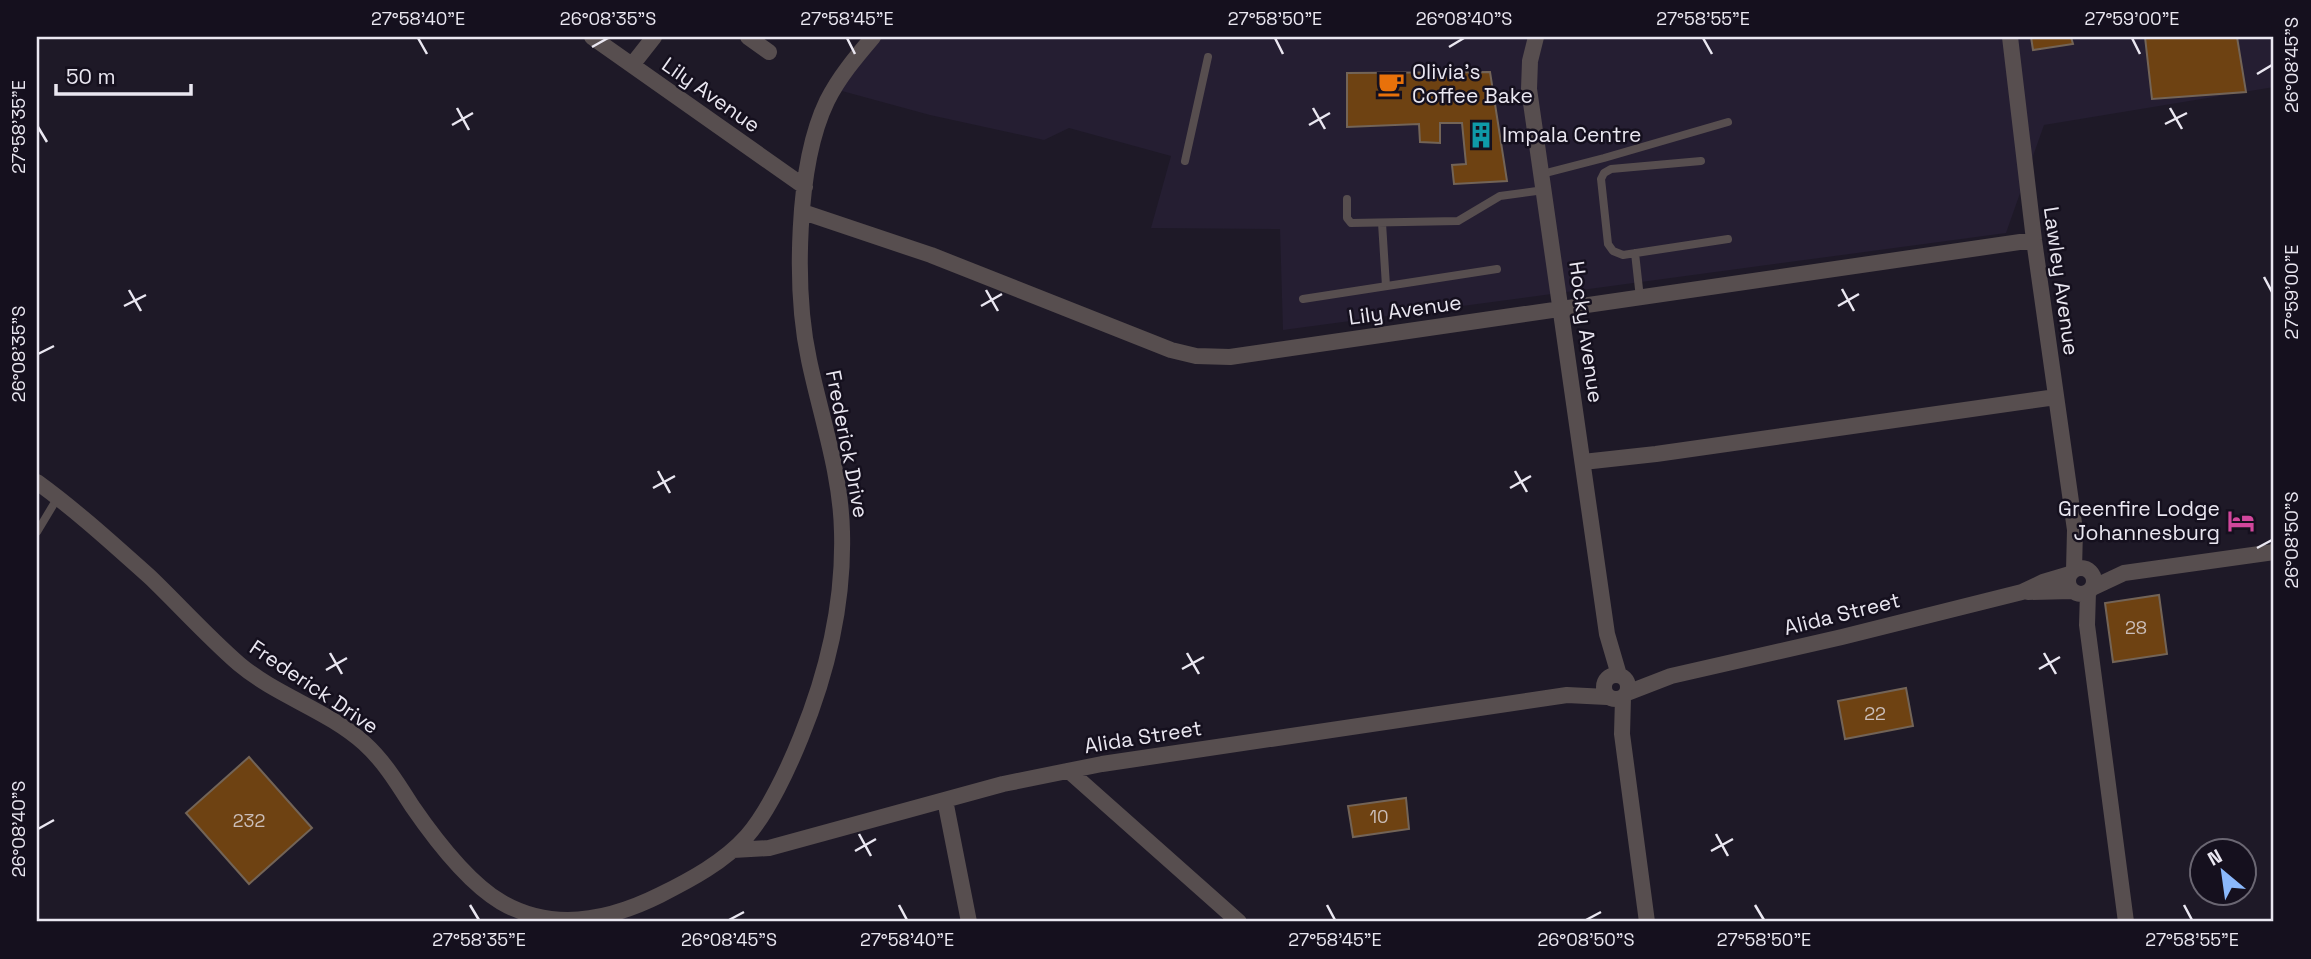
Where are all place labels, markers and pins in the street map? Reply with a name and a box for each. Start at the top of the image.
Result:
place label: Olivia's Coffee Bake [1412,58,1533,109]
cafe icon: Olivia's Coffee Bake [1376,69,1406,99]
building icon: Impala Centre [1466,120,1496,150]
place label: Impala Centre [1502,121,1642,148]
place label: Greenfire Lodge Johannesburg [2058,495,2220,546]
hotel icon: Greenfire Lodge Johannesburg [2226,506,2256,536]

